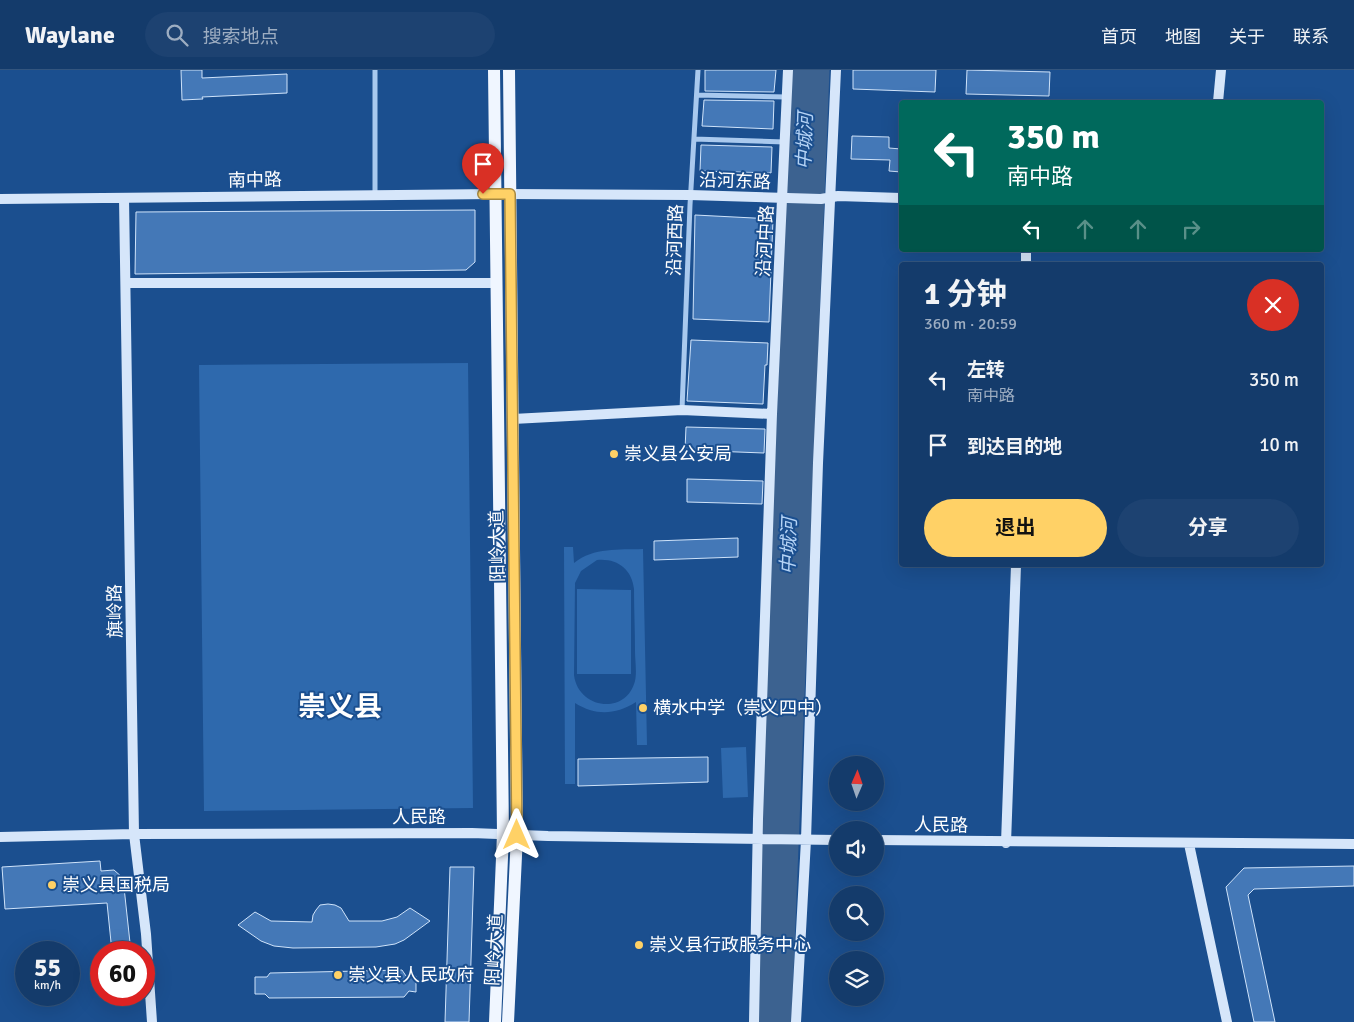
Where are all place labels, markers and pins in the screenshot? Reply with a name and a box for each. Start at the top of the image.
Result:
pin [462,143,504,194]
place label: 崇义县公安局 [624,443,732,465]
marker: 崇义县公安局 [608,448,620,460]
place label: 横水中学（崇义四中） [653,697,833,719]
marker: 横水中学（崇义四中） [637,702,649,714]
place label: 崇义县国税局 [62,874,170,896]
marker: 崇义县国税局 [46,879,58,891]
place label: 崇义县行政服务中心 [649,934,811,956]
marker: 崇义县行政服务中心 [633,939,645,951]
place label: 崇义县人民政府 [348,964,474,986]
marker: 崇义县人民政府 [332,969,344,981]

